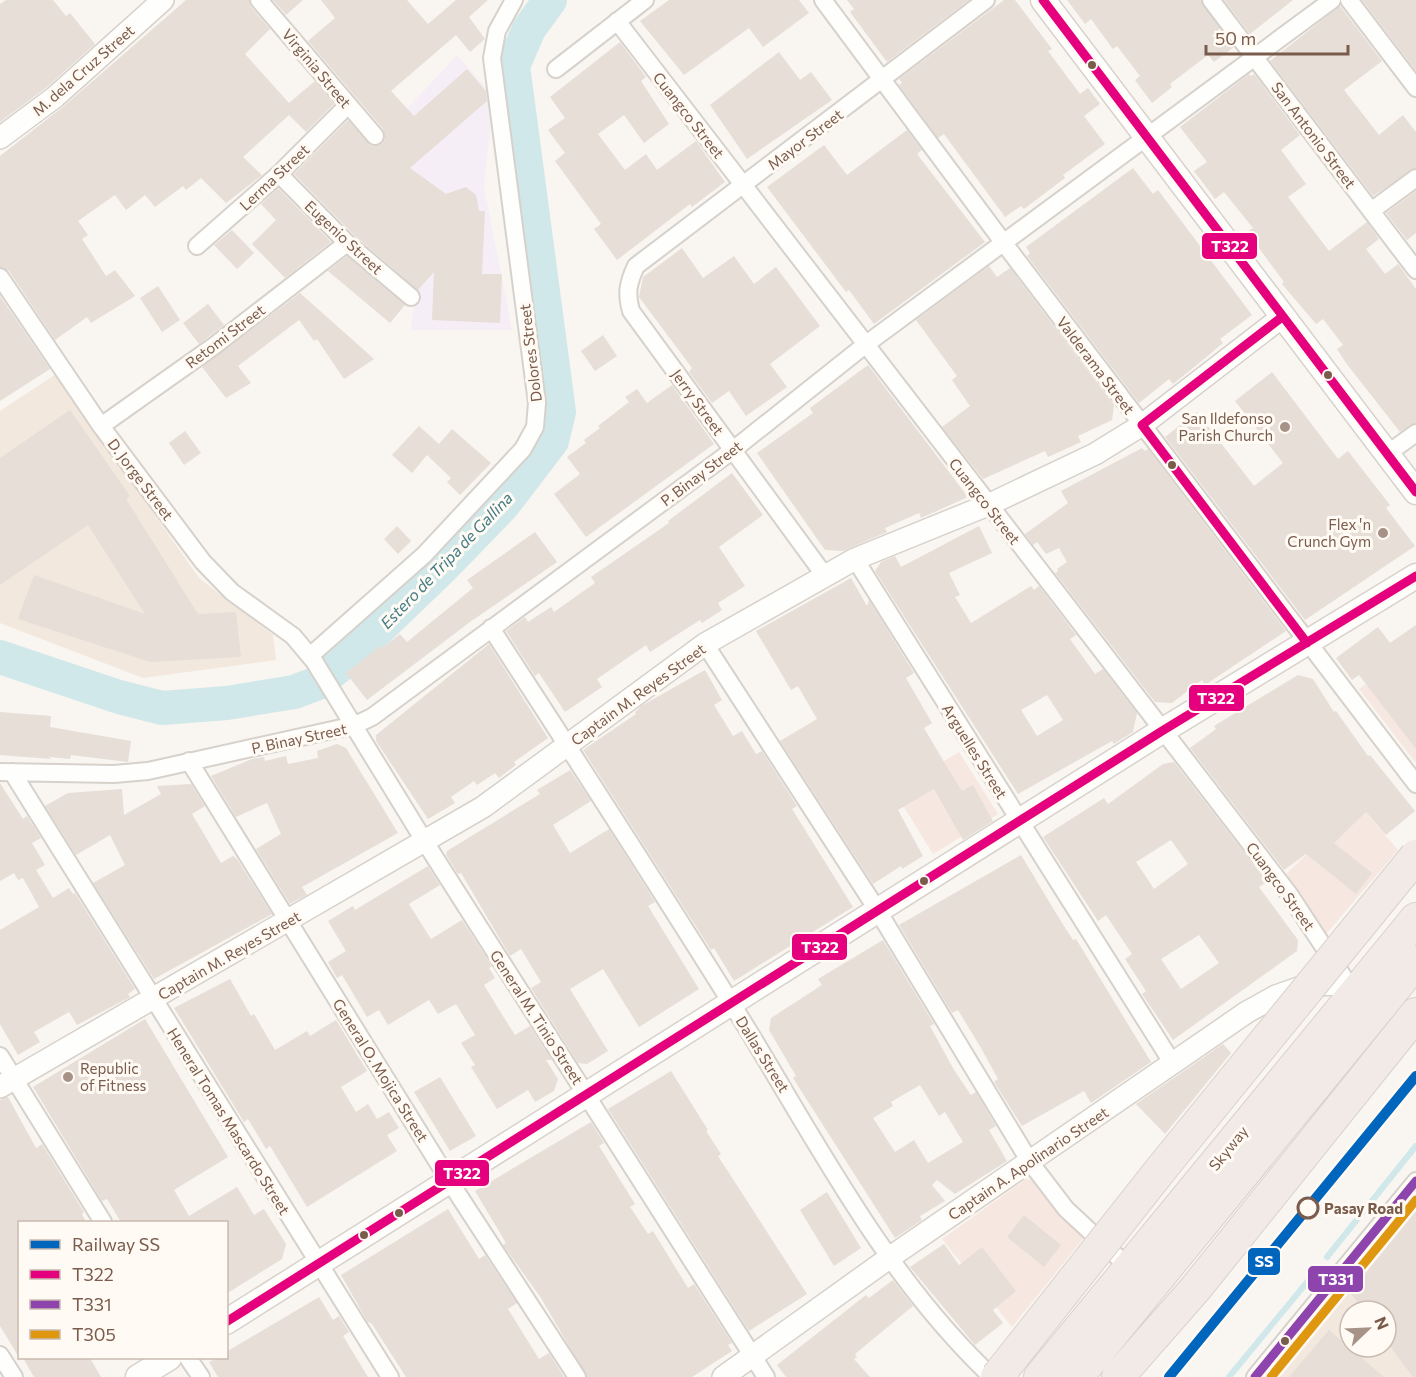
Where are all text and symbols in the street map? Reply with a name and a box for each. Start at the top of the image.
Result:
scale bar [1206,18,1348,56]
street label: M. dela Cruz Street [28,21,138,119]
street label: Virginia Street [279,25,355,111]
text: 50 m [1215,27,1256,49]
unlabelled marker [1086,59,1098,71]
street label: Cuangco Street [650,68,728,162]
street label: San Antonio Street [1268,78,1360,192]
street label: Mayor Street [764,105,846,173]
street label: Lerma Street [235,140,313,214]
street label: Eugenio Street [301,196,387,278]
line badge: T322 [1201,232,1258,260]
text: T322 [1211,236,1249,255]
street label: Retomi Street [182,300,268,372]
street label: Dolores Street [515,303,545,403]
street label: Valderama Street [1053,313,1139,417]
street label: Jerry Street [668,365,728,439]
unlabelled marker [1322,369,1334,381]
place label: San Ildefonso Parish Church [1179,409,1273,444]
marker: San Ildefonso Parish Church [1278,420,1292,434]
street label: D. Jorge Street [104,435,178,523]
street label: P. Binay Street [657,437,745,509]
street label: Cuangco Street [946,454,1024,548]
unlabelled marker [1166,459,1178,471]
water label: Estero de Tripa de Gallina [376,488,516,632]
place label: Flex 'n Crunch Gym [1287,515,1371,550]
marker: Flex 'n Crunch Gym [1376,526,1390,540]
street label: Captain M. Reyes Street [567,639,709,749]
line badge: T322 [1188,684,1245,712]
text: T322 [1197,688,1235,707]
street label: Arguelles Street [939,700,1011,802]
street label: P. Binay Street [250,719,348,757]
street label: Cuangco Street [1243,838,1319,934]
unlabelled marker [918,875,930,887]
street label: Captain M. Reyes Street [154,907,304,1003]
line badge: T322 [791,933,848,961]
text: T322 [801,937,839,956]
street label: General M. Tinio Street [487,946,587,1088]
street label: General O. Mojica Street [330,995,432,1145]
street label: Dallas Street [732,1013,794,1095]
street label: Heneral Tomas Mascardo Street [164,1024,294,1218]
place label: Republic of Fitness [80,1059,147,1094]
marker: Republic of Fitness [61,1070,75,1084]
street label: Captain A. Apolinario Street [944,1103,1112,1223]
street label: Skyway [1205,1122,1252,1174]
line badge: T322 [434,1159,490,1187]
text: T322 [443,1163,481,1182]
marker: Pasay Road [1297,1197,1319,1219]
place label: Pasay Road [1324,1199,1403,1217]
unlabelled marker [393,1207,405,1219]
legend [18,1221,228,1359]
unlabelled marker [358,1229,370,1241]
text: Railway SS [72,1233,160,1255]
line badge: SS [1247,1247,1281,1276]
text: SS [1254,1251,1274,1270]
text: T322 [72,1263,114,1285]
line badge: T331 [1307,1265,1364,1293]
text: T331 [1318,1269,1354,1288]
text: T331 [72,1293,112,1315]
north arrow [1338,1299,1398,1359]
text: N [1371,1314,1393,1332]
text: T305 [72,1323,116,1345]
unlabelled marker [1279,1335,1291,1347]

